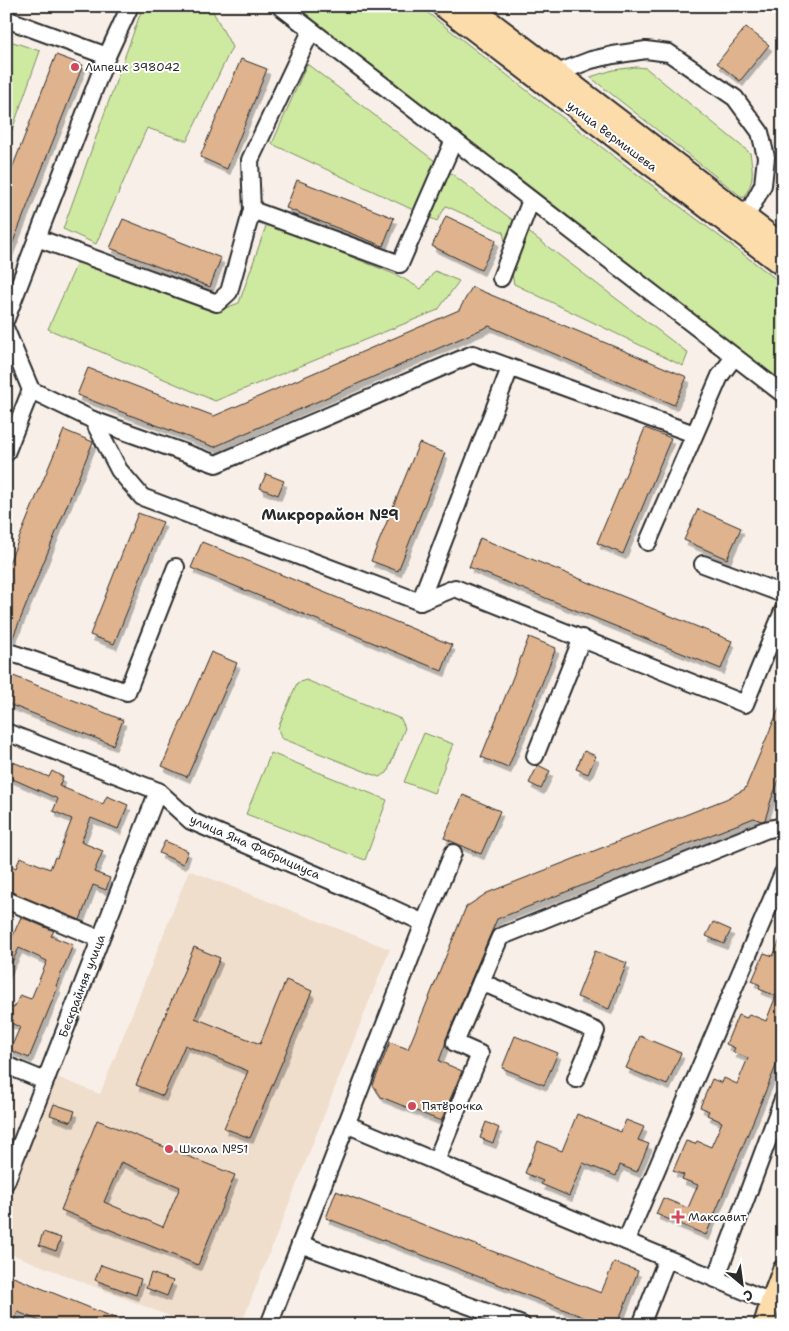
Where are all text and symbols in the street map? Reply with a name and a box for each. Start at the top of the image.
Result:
place label: Липецк 398042 [85,59,180,75]
marker: Липецк 398042 [69,61,81,73]
street label: улица Вермишева [564,97,661,176]
district label: Микрорайон №9 [261,505,399,525]
street label: улица Яна Фабрициуса [187,811,323,883]
street label: Бескрайняя улица [55,932,109,1040]
place label: Пятёрочка [422,1098,483,1114]
marker: Пятёрочка [406,1100,418,1112]
place label: Школа №51 [179,1141,248,1157]
marker: Школа №51 [163,1143,175,1155]
place label: Максавит [688,1209,747,1225]
marker: Максавит [672,1211,684,1223]
north arrow [716,1258,766,1308]
text: С [740,1285,756,1305]

